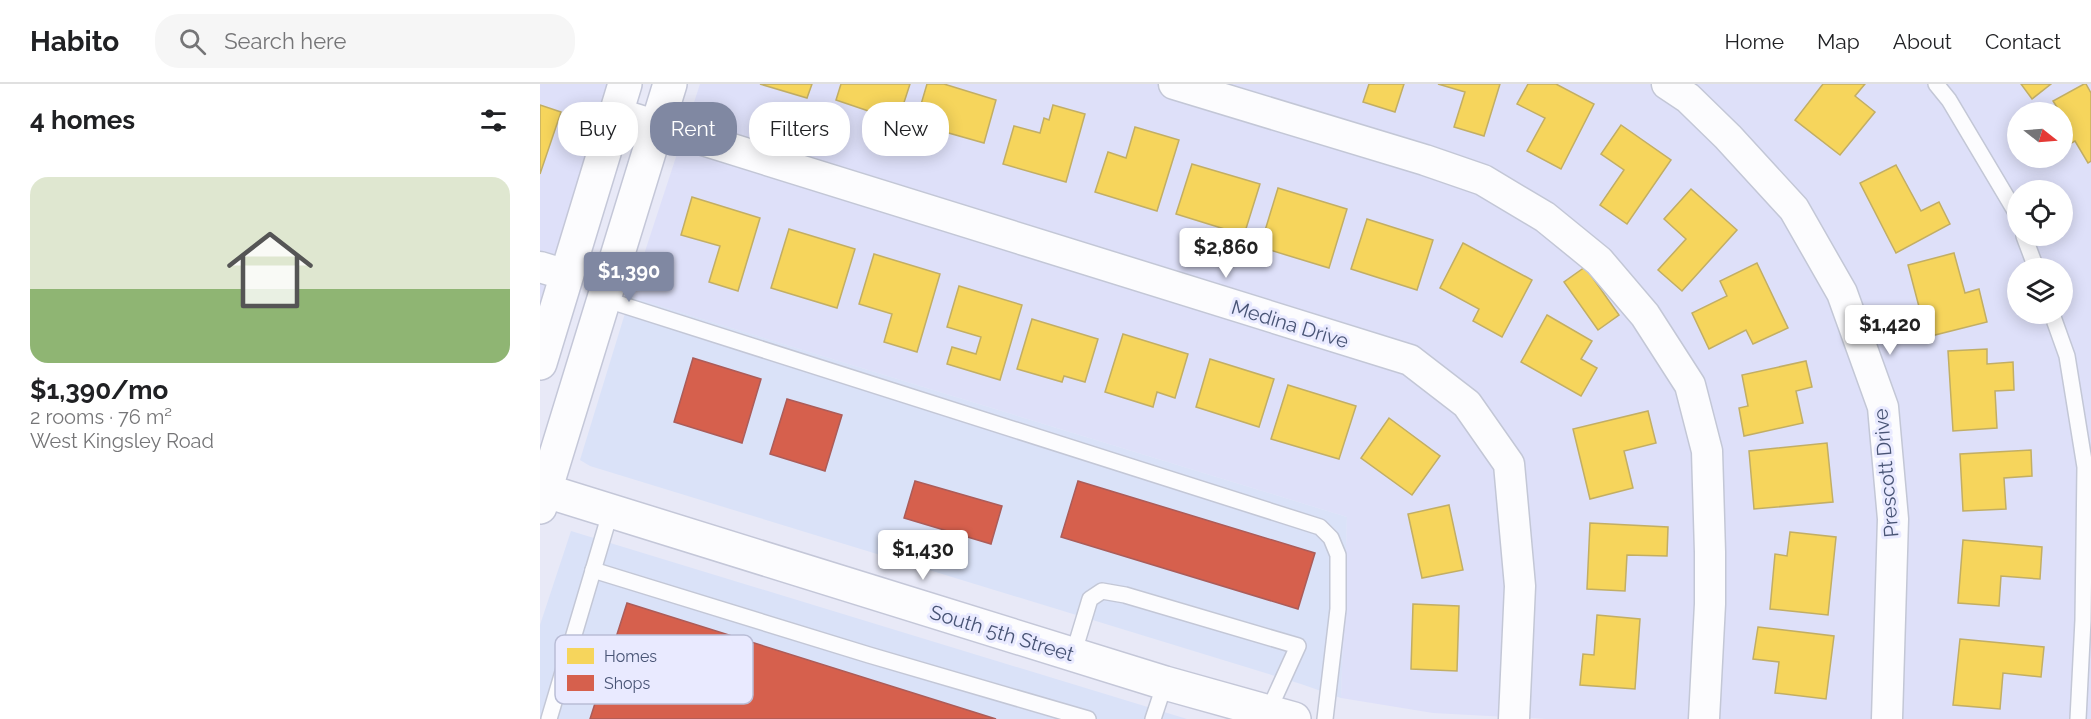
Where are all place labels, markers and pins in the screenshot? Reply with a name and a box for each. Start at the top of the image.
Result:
pin: $2,860 [1177,228,1275,279]
pin: $1,390 [580,252,678,303]
pin: $1,420 [1841,305,1939,356]
pin: $1,430 [874,530,972,581]

